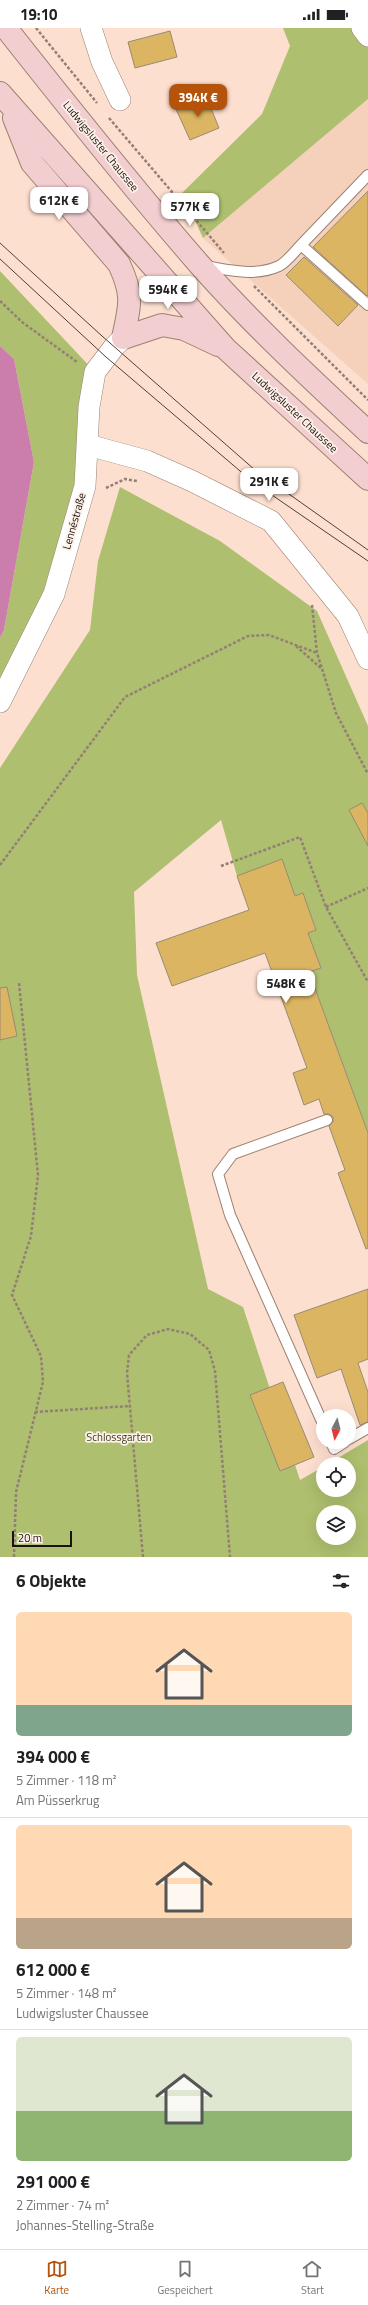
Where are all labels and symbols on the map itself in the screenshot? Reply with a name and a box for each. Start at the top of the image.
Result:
pin: 394K € [165,84,231,118]
street label: Ludwigsluster Chaussee [59,97,143,195]
pin: 612K € [26,187,92,221]
pin: 577K € [157,193,223,227]
pin: 594K € [135,276,201,310]
street label: Ludwigsluster Chaussee [249,368,342,456]
pin: 291K € [236,468,302,502]
street label: Lennéstraße [58,490,90,551]
pin: 548K € [253,970,319,1004]
north arrow [316,1409,356,1449]
park label: Schlossgarten [86,1429,152,1445]
scale bar [12,1529,72,1548]

